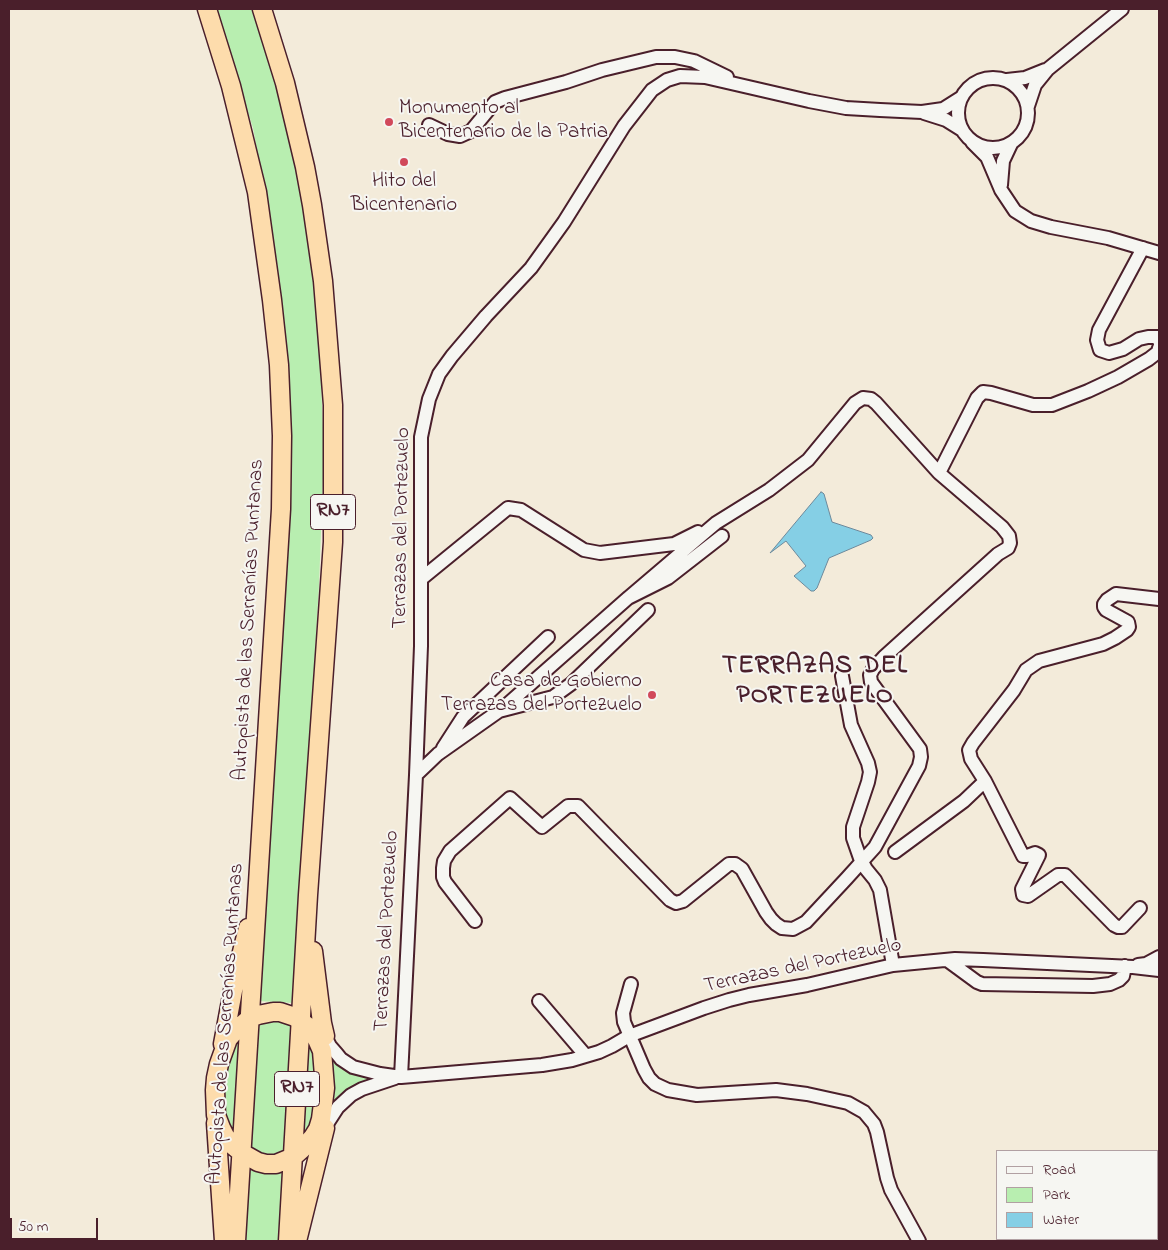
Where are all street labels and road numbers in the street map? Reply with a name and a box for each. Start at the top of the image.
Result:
street label: Terrazas del Portezuelo [389,427,417,629]
street label: Autopista de las Serranías Puntanas [229,458,271,782]
road number: RN7 [310,494,356,530]
street label: Terrazas del Portezuelo [370,830,406,1032]
street label: Autopista de las Serranías Puntanas [203,862,251,1186]
street label: Terrazas del Portezuelo [702,934,904,1000]
road number: RN7 [274,1072,320,1106]

